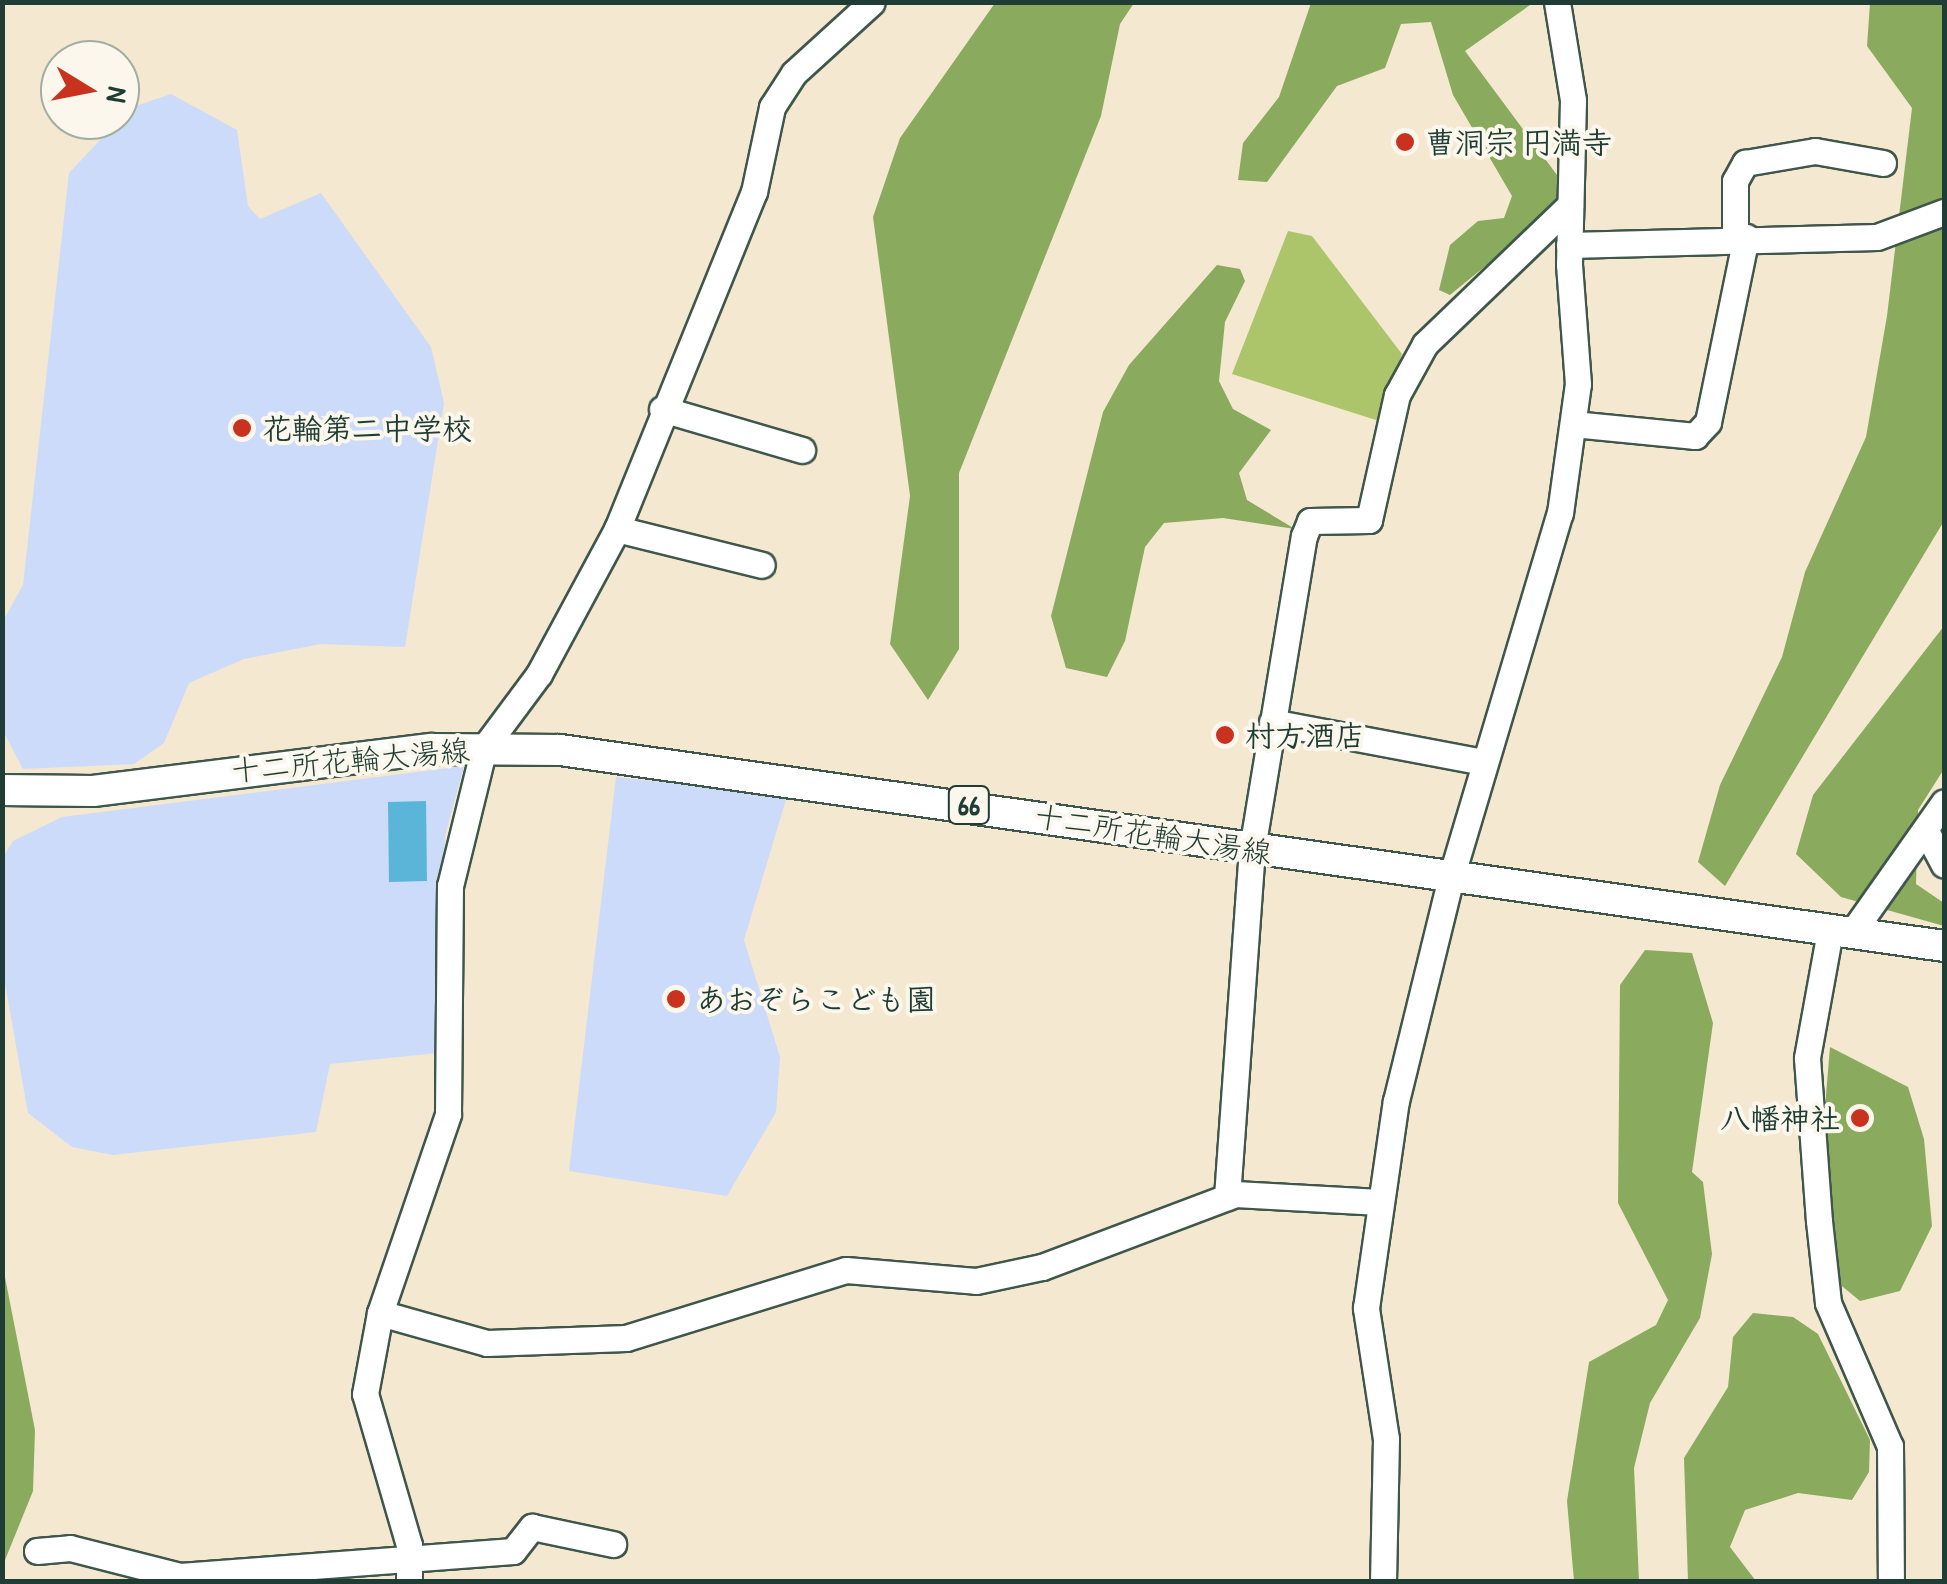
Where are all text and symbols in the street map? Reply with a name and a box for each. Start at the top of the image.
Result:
north arrow [40,40,140,140]
text: N [98,84,138,106]
place label: 曹洞宗 円満寺 [1425,124,1612,160]
marker: 曹洞宗 円満寺 [1394,131,1416,153]
place label: 花輪第二中学校 [262,410,472,446]
marker: 花輪第二中学校 [231,417,253,439]
place label: 村方酒店 [1245,717,1365,753]
marker: 村方酒店 [1214,724,1236,746]
street label: 十二所花輪大湯線 [229,732,471,788]
road number: 66 [946,782,992,828]
street label: 十二所花輪大湯線 [1032,797,1274,871]
place label: あおぞらこども園 [696,981,936,1017]
marker: あおぞらこども園 [665,988,687,1010]
place label: 八幡神社 [1720,1100,1840,1136]
marker: 八幡神社 [1849,1107,1871,1129]

